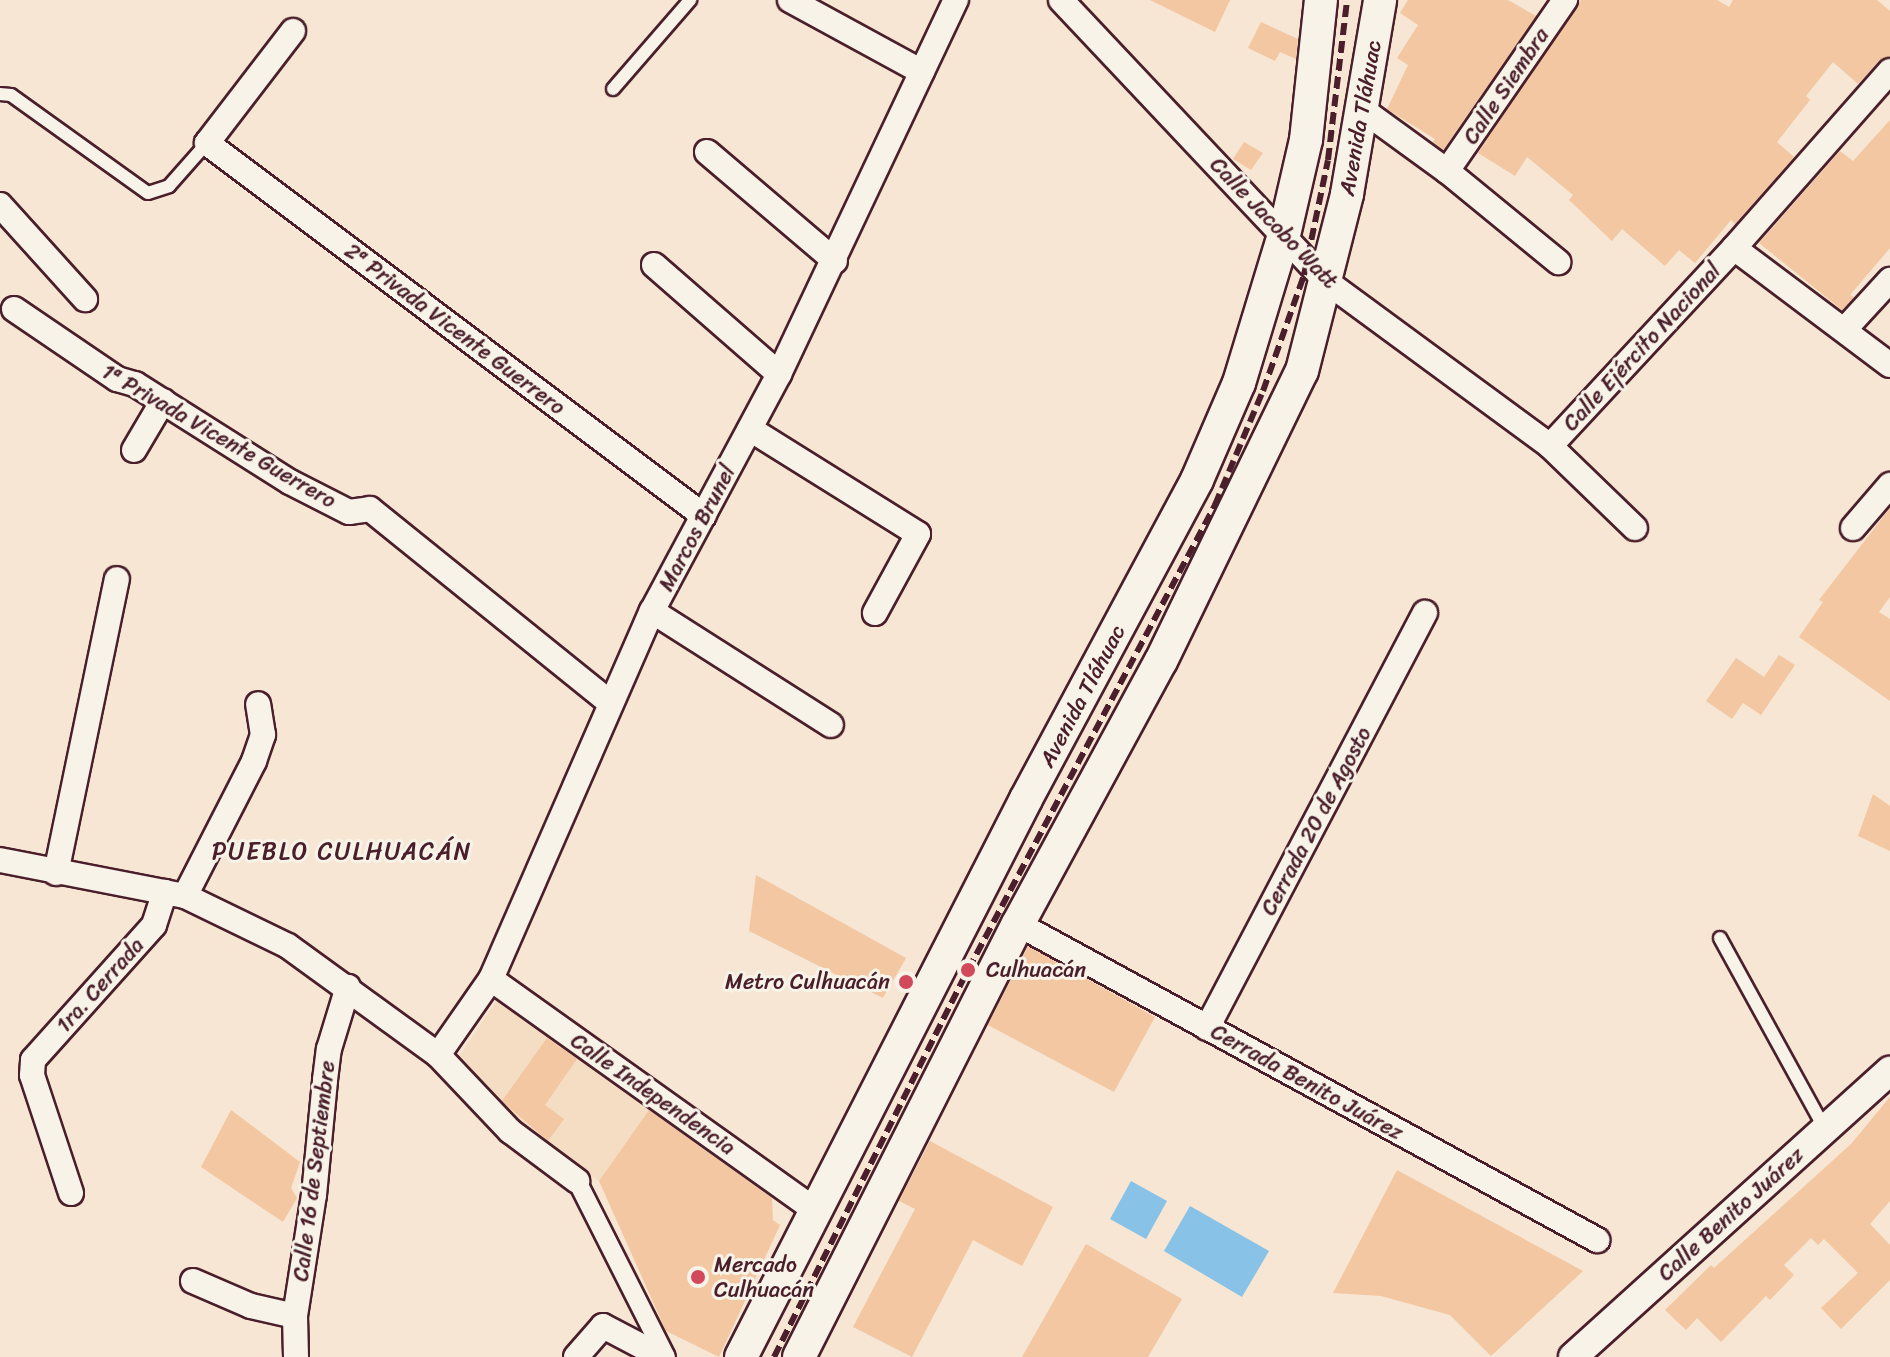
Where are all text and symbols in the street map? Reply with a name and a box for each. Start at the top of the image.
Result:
street label: Calle Siembra [1458,23,1554,149]
street label: Avenida Tláhuac [1333,38,1387,198]
street label: Calle Jacobo Watt [1205,152,1343,294]
street label: 2ª Privada Vicente Guerrero [340,237,570,421]
street label: Calle Ejército Nacional [1557,257,1727,437]
street label: 1ª Privada Vicente Guerrero [97,358,341,514]
street label: Marcos Brunel [653,460,741,596]
street label: Avenida Tláhuac [1033,620,1131,772]
street label: Cerrada 20 de Agosto [1255,722,1377,920]
district label: PUEBLO CULHUACÁN [211,838,473,866]
street label: 1ra. Cerrada [51,932,149,1038]
place label: Culhuacán [986,957,1086,983]
marker: Culhuacán [957,959,979,981]
place label: Metro Culhuacán [725,969,890,995]
marker: Metro Culhuacán [897,973,915,991]
street label: Cerrada Benito Juárez [1206,1018,1408,1146]
street label: Calle Independencia [566,1027,740,1161]
street label: Calle 16 de Septiembre [287,1059,341,1283]
street label: Calle Benito Juárez [1652,1141,1810,1287]
place label: Mercado Culhuacán [714,1251,814,1302]
marker: Mercado Culhuacán [689,1268,707,1286]

